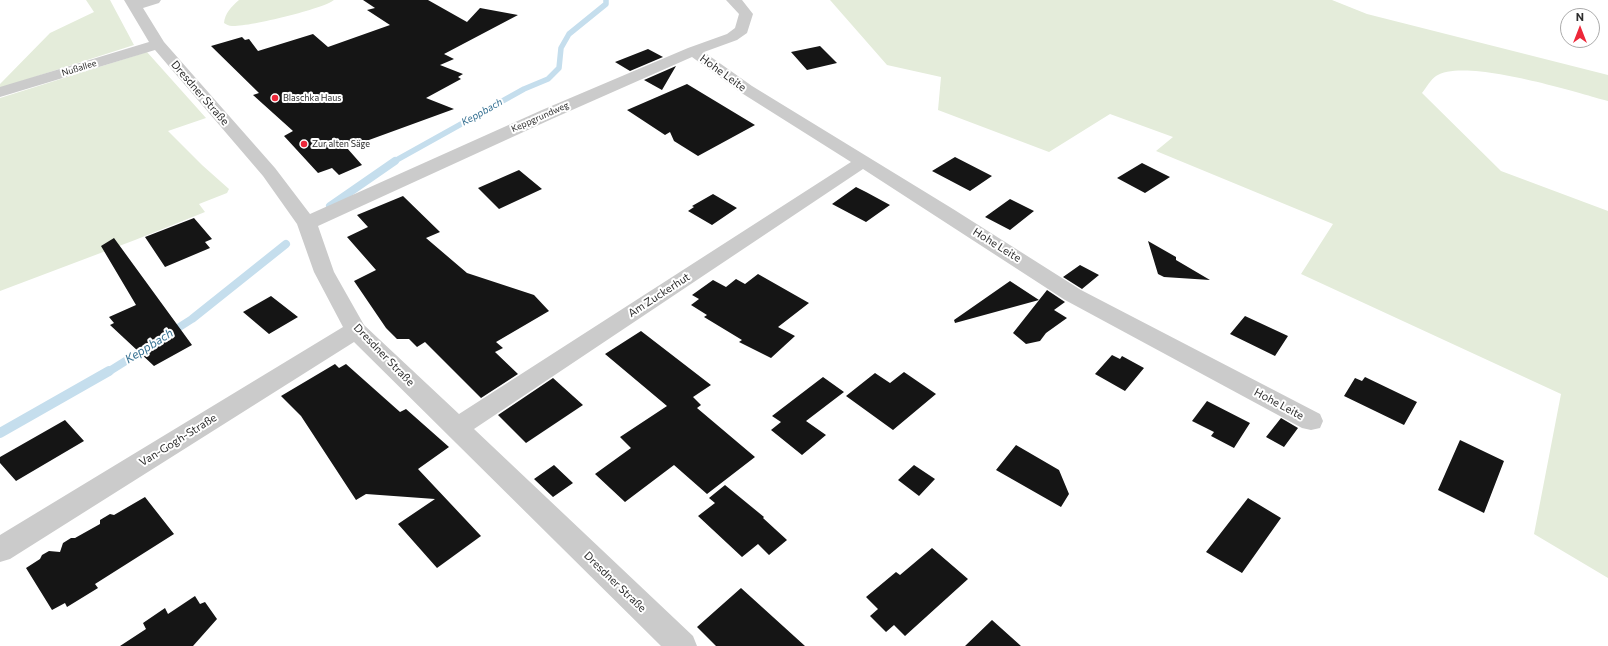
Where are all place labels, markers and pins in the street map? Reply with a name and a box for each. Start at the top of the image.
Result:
marker: Blaschka Haus [270,93,280,103]
place label: Blaschka Haus [283,93,341,103]
marker: Zur alten Säge [299,139,309,149]
place label: Zur alten Säge [312,139,370,149]

